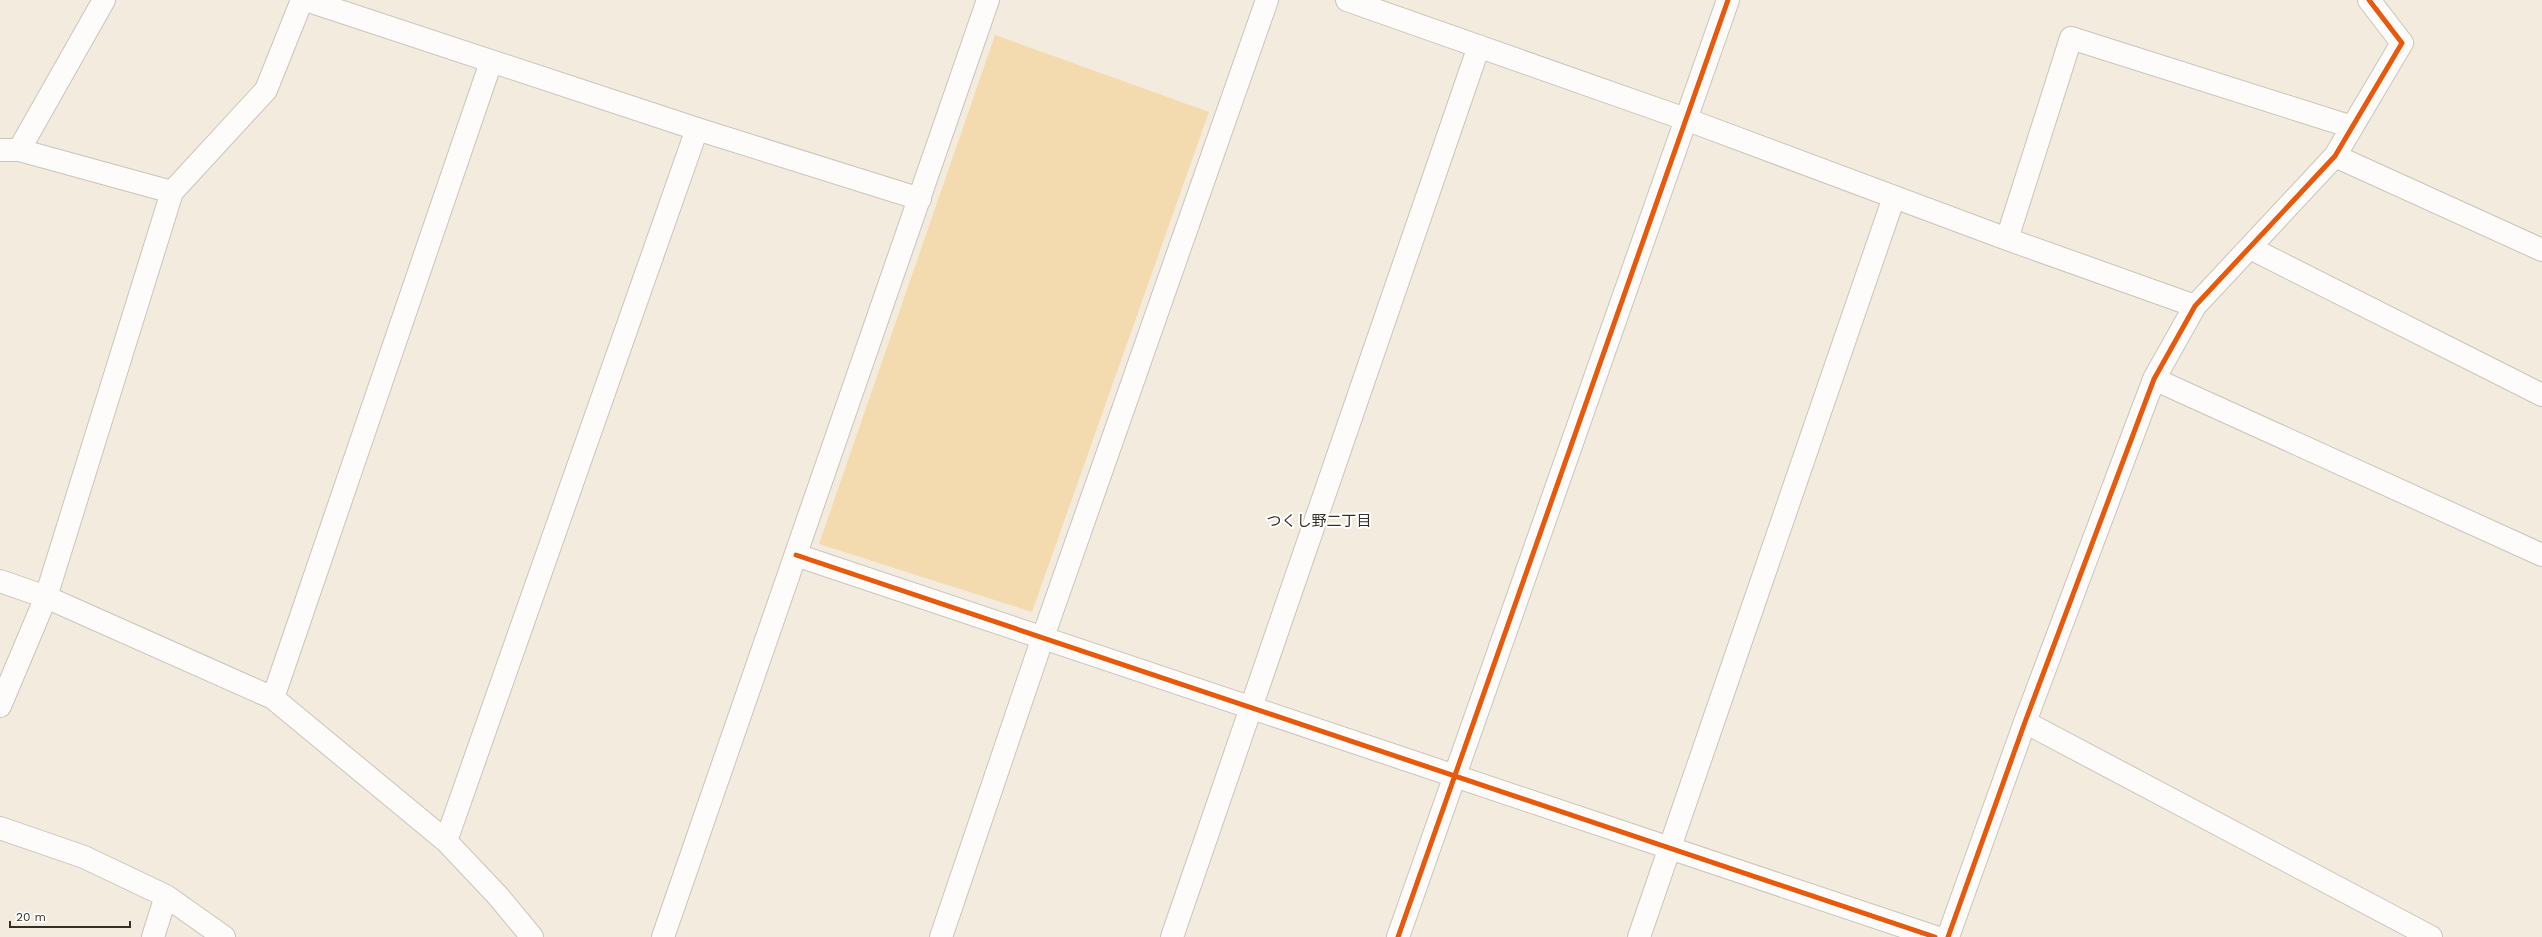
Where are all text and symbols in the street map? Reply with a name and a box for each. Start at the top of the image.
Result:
district label: つくし野二丁目 [1266,512,1372,530]
scale bar [10,903,130,929]
text: 20 m [16,910,46,924]

